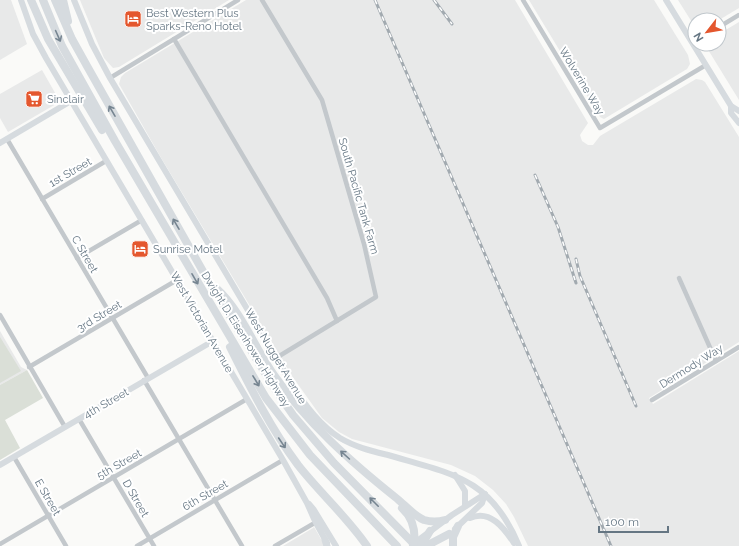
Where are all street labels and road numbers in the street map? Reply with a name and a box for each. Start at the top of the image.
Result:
street label: Wolverine Way [556,45,607,117]
street label: South Pacific Tank Farm [336,137,381,256]
street label: 1st Street [47,155,94,190]
street label: C Street [69,233,101,275]
street label: West Victorian Avenue [167,269,236,376]
street label: Dwight D. Eisenhower Highway [198,269,293,409]
street label: 3rd Street [75,298,124,335]
street label: West Nugget Avenue [242,306,309,407]
street label: Dermody Way [657,342,725,391]
street label: 4th Street [82,385,131,421]
street label: 5th Street [95,446,144,482]
street label: E Street [32,477,63,518]
street label: D Street [120,477,152,520]
street label: 6th Street [180,477,230,514]

